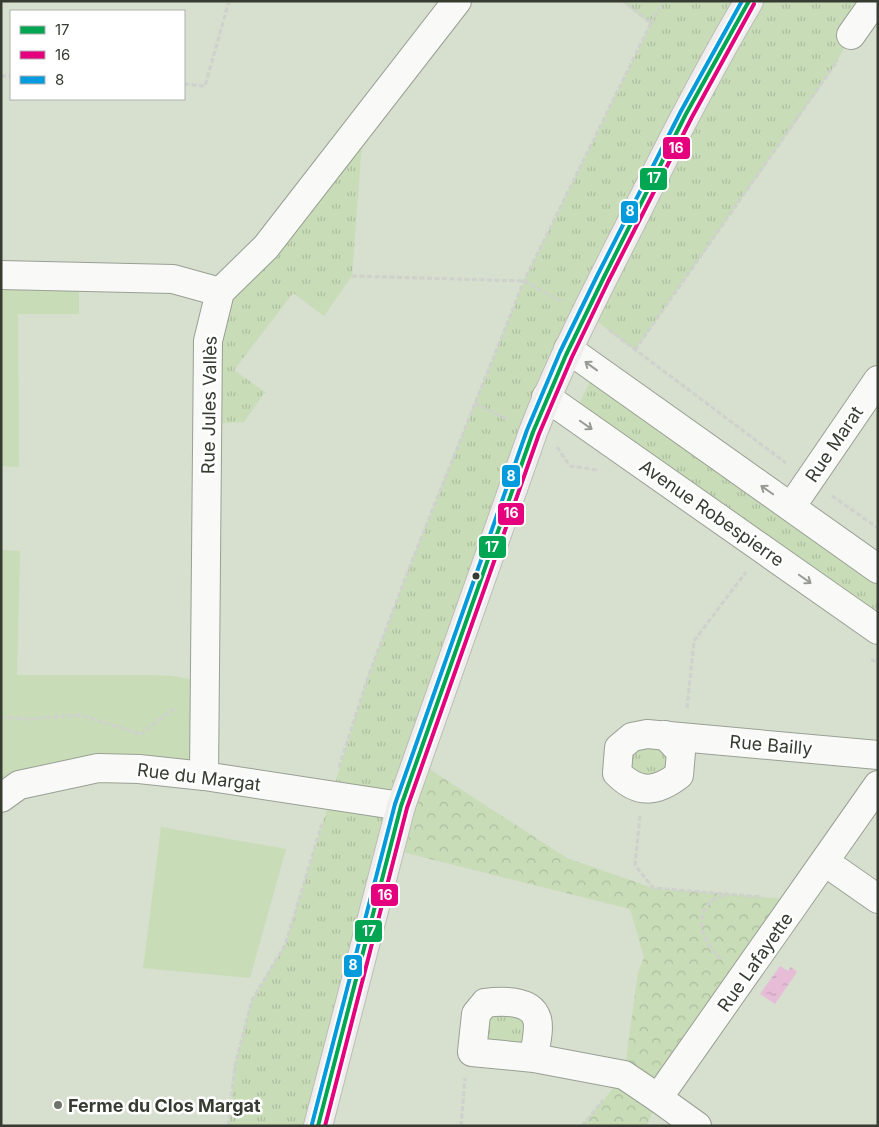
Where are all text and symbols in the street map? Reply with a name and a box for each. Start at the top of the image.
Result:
legend [10,10,185,100]
text: 17 [55,20,70,39]
text: 16 [55,45,70,64]
text: 8 [55,70,64,89]
line badge: 16 [662,136,691,160]
text: 16 [668,139,684,156]
line badge: 17 [639,167,668,191]
text: 17 [647,169,661,186]
line badge: 8 [620,200,639,224]
text: 8 [625,202,635,219]
street label: Rue Jules Vallès [197,336,221,474]
one-way arrow [584,361,598,371]
street label: Rue Marat [801,402,867,486]
one-way arrow [579,420,593,430]
street label: Avenue Robespierre [636,455,788,571]
line badge: 8 [501,464,521,488]
text: 8 [506,467,516,484]
one-way arrow [760,485,774,495]
line badge: 16 [497,502,525,526]
text: 16 [503,504,519,521]
line badge: 17 [478,535,507,559]
text: 17 [485,538,499,555]
unlabelled marker [471,571,481,581]
one-way arrow [798,574,812,584]
street label: Rue Bailly [729,731,813,759]
street label: Rue du Margat [136,759,262,795]
line badge: 16 [370,883,399,907]
text: 16 [377,886,393,903]
street label: Rue Lafayette [713,908,797,1016]
line badge: 17 [354,919,383,943]
text: 17 [362,922,376,939]
line badge: 8 [343,954,363,978]
text: 8 [348,956,358,973]
place label: Ferme du Clos Margat [68,1095,261,1116]
marker: Ferme du Clos Margat [52,1099,64,1111]

